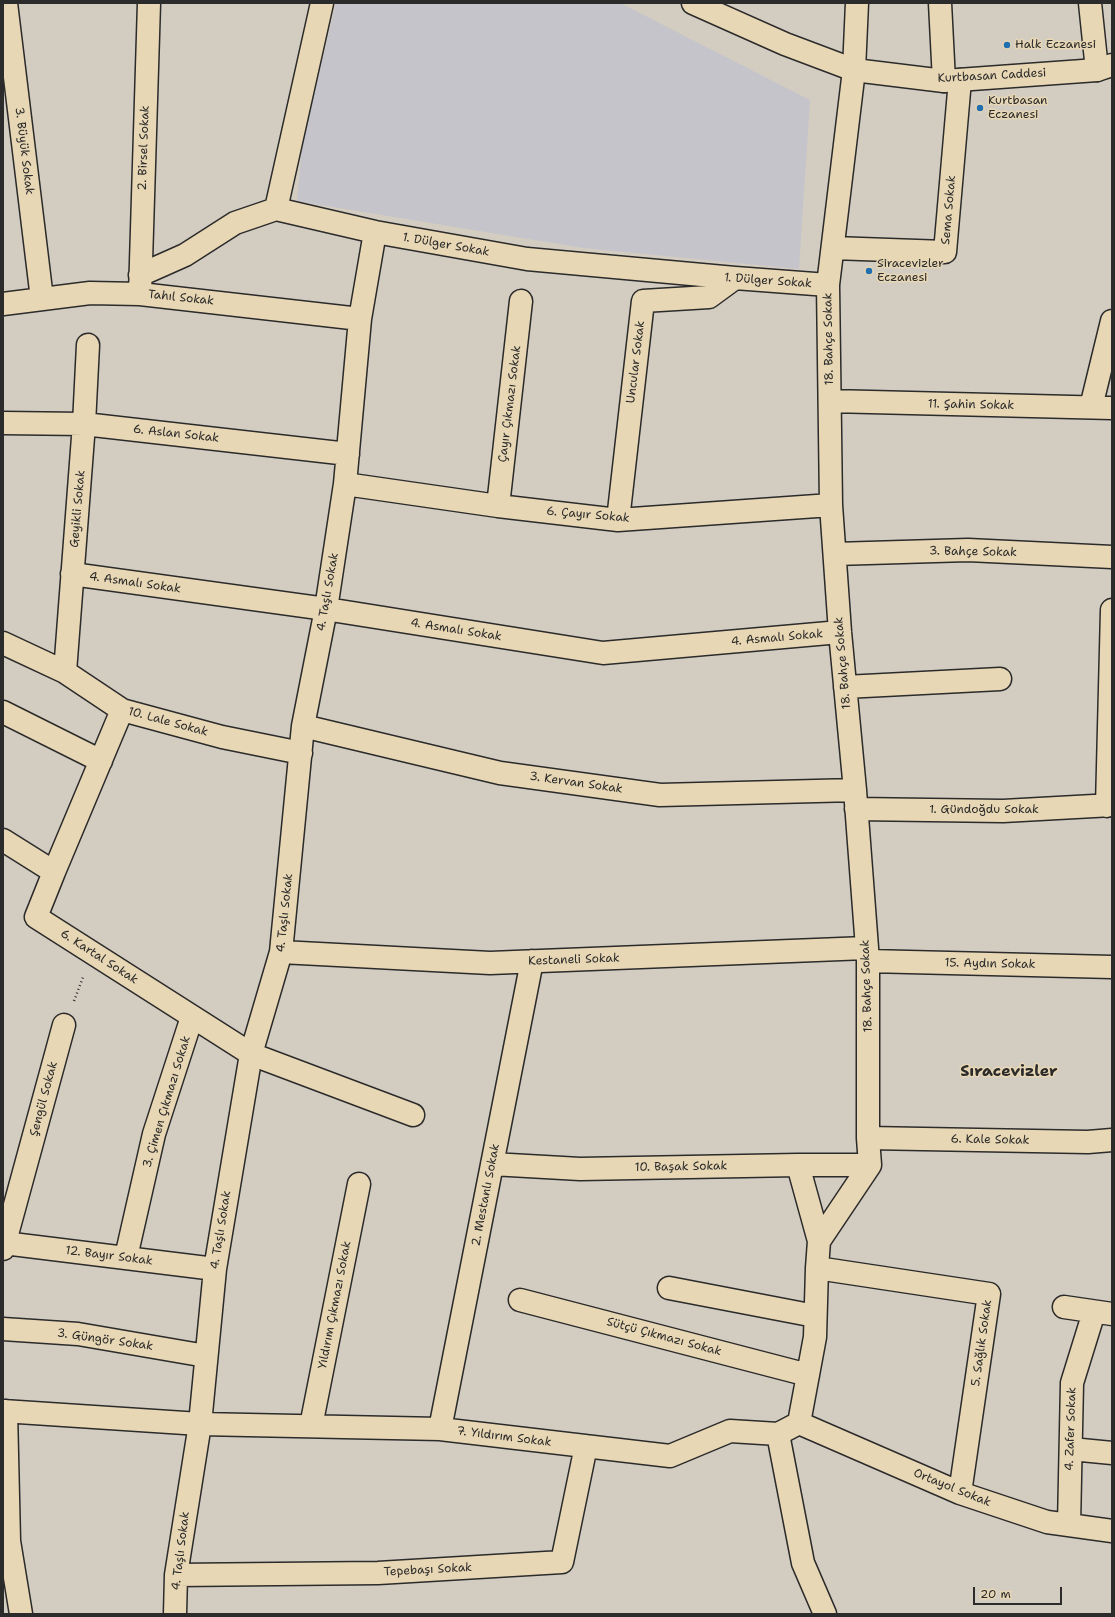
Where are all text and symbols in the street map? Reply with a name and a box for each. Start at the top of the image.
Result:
place label: Halk Eczanesi [1015,38,1096,52]
marker: Halk Eczanesi [1002,40,1012,50]
street label: Kurtbasan Caddesi [937,66,1047,86]
place label: Kurtbasan Eczanesi [988,94,1047,122]
marker: Kurtbasan Eczanesi [975,103,985,113]
street label: 2. Birsel Sokak [135,105,153,191]
street label: 3. Büyük Sokak [11,106,37,196]
street label: Sema Sokak [939,175,959,245]
street label: 1. Dülger Sokak [401,230,491,260]
place label: Siracevizler Eczanesi [877,257,944,285]
marker: Siracevizler Eczanesi [864,266,874,276]
street label: 1. Dülger Sokak [724,271,812,291]
street label: Tahıl Sokak [147,287,215,309]
street label: 18. Bahçe Sokak [821,293,837,385]
street label: Uncular Sokak [624,320,648,404]
street label: Çayır Çıkmazı Sokak [496,345,524,463]
street label: 11. Şahin Sokak [928,397,1014,413]
street label: 6. Aslan Sokak [132,422,220,446]
street label: Geyikli Sokak [67,470,89,548]
street label: 6. Çayır Sokak [546,504,630,526]
street label: 3. Bahçe Sokak [929,544,1017,560]
street label: 4. Taşlı Sokak [314,552,342,632]
street label: 4. Asmalı Sokak [88,569,182,597]
street label: 4. Asmalı Sokak [409,616,503,644]
street label: 18. Bahçe Sokak [832,616,854,710]
street label: 4. Asmalı Sokak [730,627,824,649]
street label: 10. Lale Sokak [126,704,210,740]
street label: 3. Kervan Sokak [528,769,624,797]
street label: 1. Gündoğdu Sokak [929,803,1039,817]
street label: 4. Taşlı Sokak [274,873,296,953]
street label: 6. Kartal Sokak [57,927,141,987]
street label: 18. Bahçe Sokak [858,939,876,1033]
street label: Kestaneli Sokak [528,951,620,969]
street label: 15. Aydın Sokak [944,956,1036,972]
street label: 3. Çimen Çıkmazı Sokak [140,1034,194,1170]
street label: Şengül Sokak [27,1060,61,1138]
district label: Sıracevizler [960,1062,1058,1082]
street label: 6. Kale Sokak [950,1132,1030,1148]
street label: 2. Mestanlı Sokak [469,1143,503,1247]
street label: 10. Başak Sokak [635,1159,727,1175]
street label: 4. Taşlı Sokak [208,1190,234,1270]
street label: Yıldırım Çıkmazı Sokak [316,1240,354,1370]
street label: 12. Bayır Sokak [65,1244,153,1268]
street label: 5. Sağlık Sokak [969,1299,995,1387]
street label: Sütçü Çıkmazı Sokak [605,1315,723,1359]
street label: 3. Güngör Sokak [56,1326,154,1354]
street label: 4. Zafer Sokak [1062,1387,1080,1471]
street label: 7. Yıldırım Sokak [456,1424,552,1450]
street label: Ortayol Sokak [911,1466,993,1510]
street label: 4. Taşlı Sokak [169,1511,193,1591]
street label: Tepebaşı Sokak [384,1560,472,1580]
scale bar [975,1579,1064,1605]
text: 20 m [980,1586,1011,1602]

